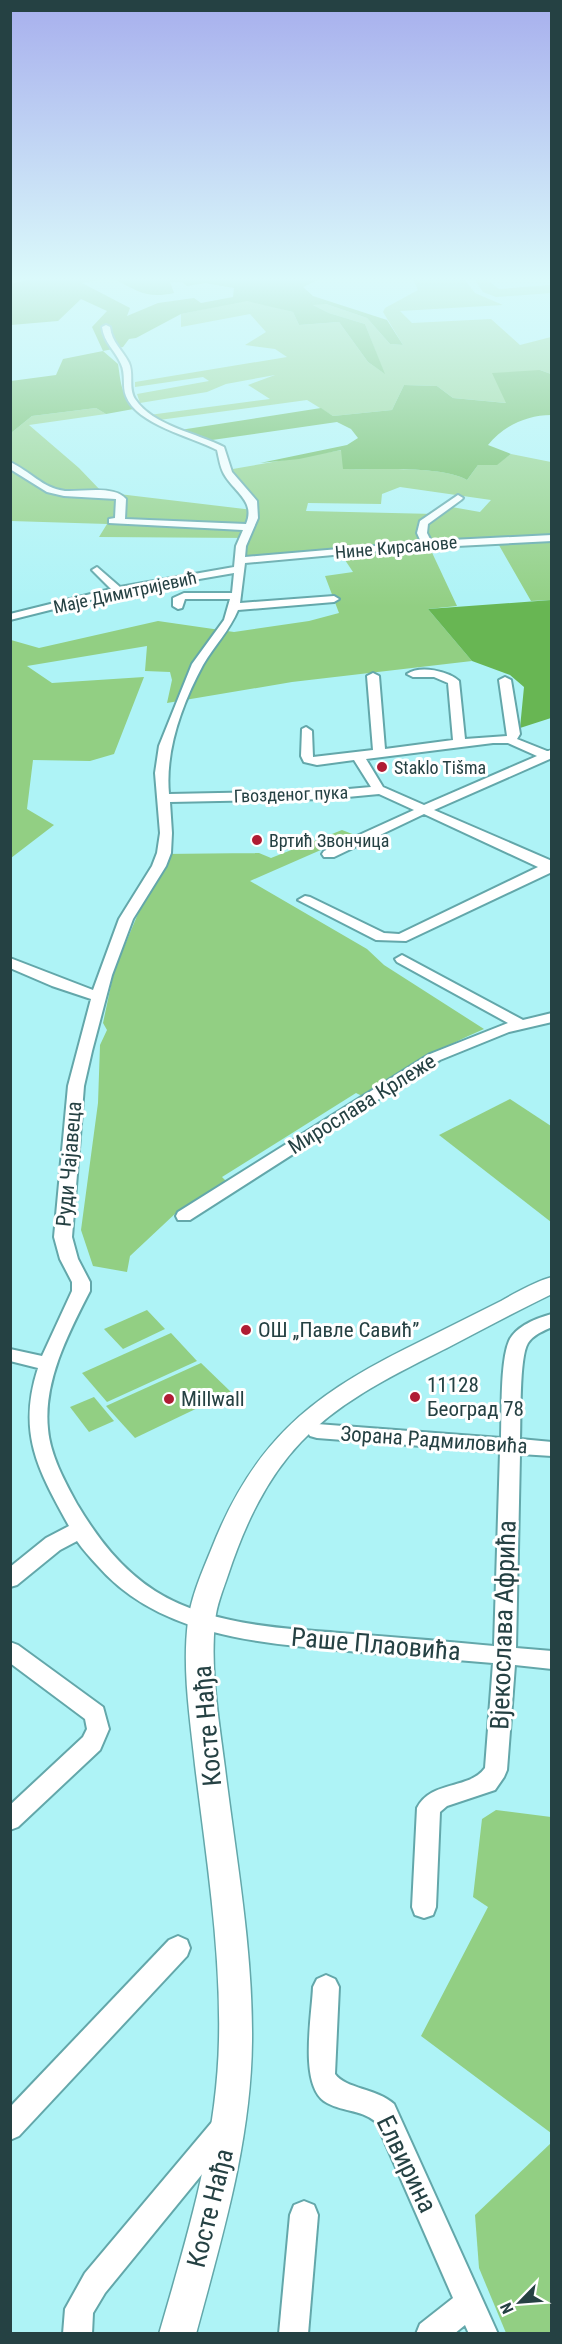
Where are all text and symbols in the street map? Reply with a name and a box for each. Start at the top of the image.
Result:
street label: Нине Кирсанове [334,531,458,563]
street label: Маје Димитријевић [51,567,199,617]
place label: Staklo Tišma [394,757,486,778]
marker: Staklo Tišma [375,760,389,774]
street label: Гвозденог пука [233,782,349,806]
place label: Вртић Звончица [269,830,389,851]
marker: Вртић Звончица [250,833,264,847]
street label: Мирослава Крлеже [284,1049,440,1159]
street label: Руди Чајавеца [52,1100,86,1228]
place label: ОШ „Павле Савић” [258,1318,419,1342]
marker: ОШ „Павле Савић” [239,1323,253,1337]
place label: 11128 Београд 78 [427,1373,524,1421]
place label: Millwall [181,1387,245,1411]
marker: 11128 Београд 78 [408,1390,422,1404]
marker: Millwall [162,1392,176,1406]
street label: Зорана Радмиловића [340,1421,528,1459]
street label: Вјекослава Афрића [484,1520,522,1730]
street label: Раше Плаовића [290,1622,462,1666]
street label: Косте Нађа [187,1664,227,1788]
street label: Елвирина [371,2111,443,2217]
street label: Косте Нађа [181,2146,239,2270]
north arrow [490,2272,550,2332]
text: N [496,2300,518,2317]

